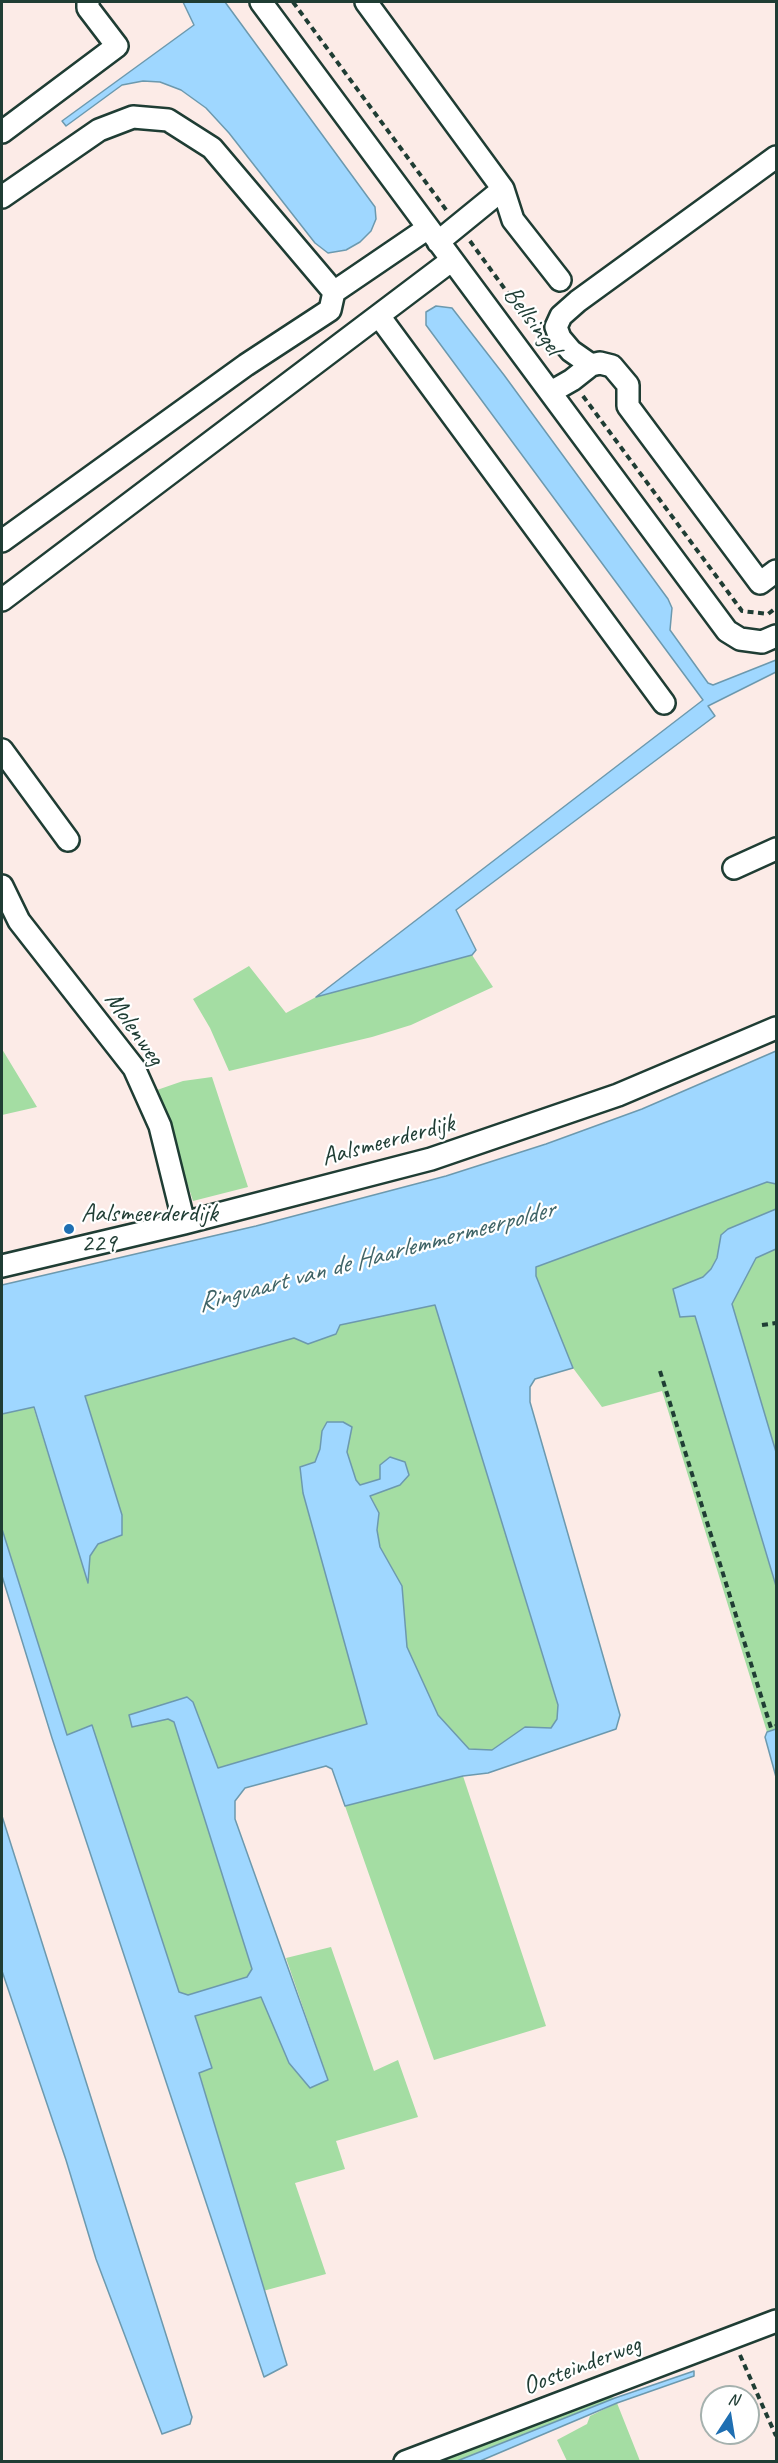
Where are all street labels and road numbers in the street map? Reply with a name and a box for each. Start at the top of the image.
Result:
street label: Bellsingel [496,280,568,362]
street label: Molenweg [97,986,171,1072]
street label: Aalsmeerderdijk [318,1108,458,1174]
street label: Oosteinderweg [519,2329,645,2403]

